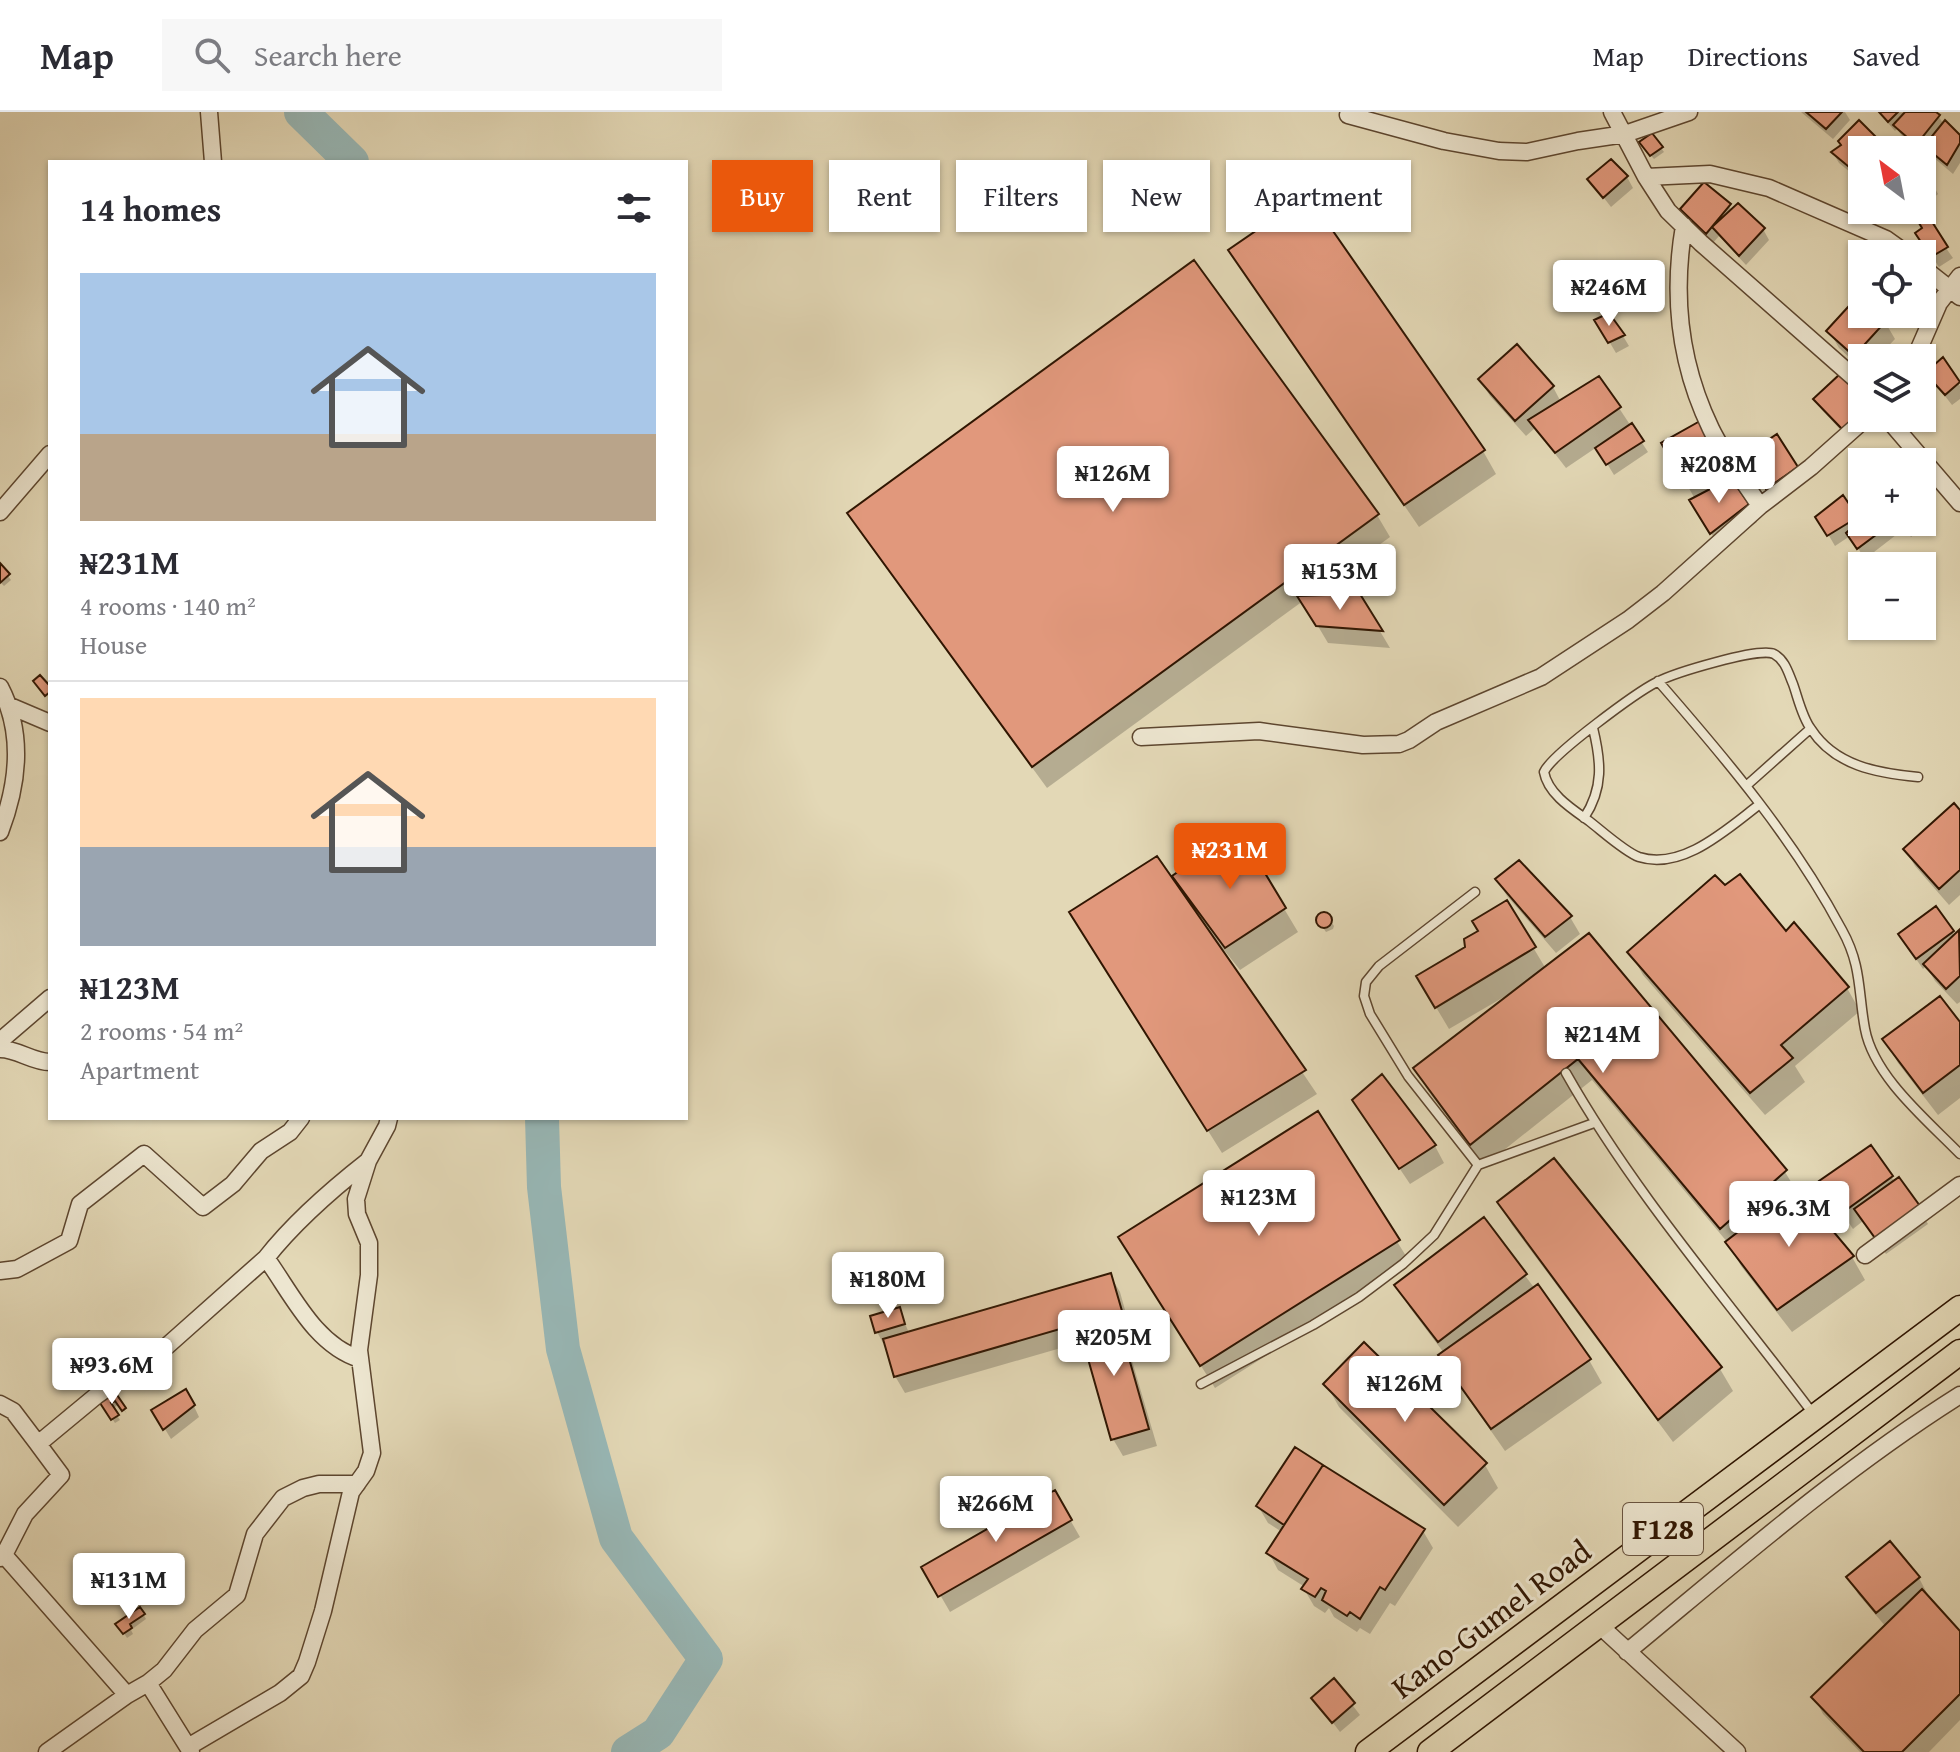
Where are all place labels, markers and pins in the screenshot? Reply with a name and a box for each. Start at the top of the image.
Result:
pin: ₦246M [1553,260,1665,328]
pin: ₦208M [1663,437,1775,505]
pin: ₦126M [1057,446,1169,514]
pin: ₦153M [1284,544,1396,612]
pin: ₦231M [1174,823,1286,891]
pin: ₦214M [1547,1007,1659,1075]
pin: ₦123M [1203,1170,1315,1238]
pin: ₦96.3M [1724,1181,1854,1249]
pin: ₦180M [832,1252,944,1320]
pin: ₦205M [1058,1310,1170,1378]
pin: ₦93.6M [47,1338,177,1406]
pin: ₦126M [1349,1356,1461,1424]
pin: ₦266M [940,1476,1052,1544]
pin: ₦131M [73,1553,185,1621]

